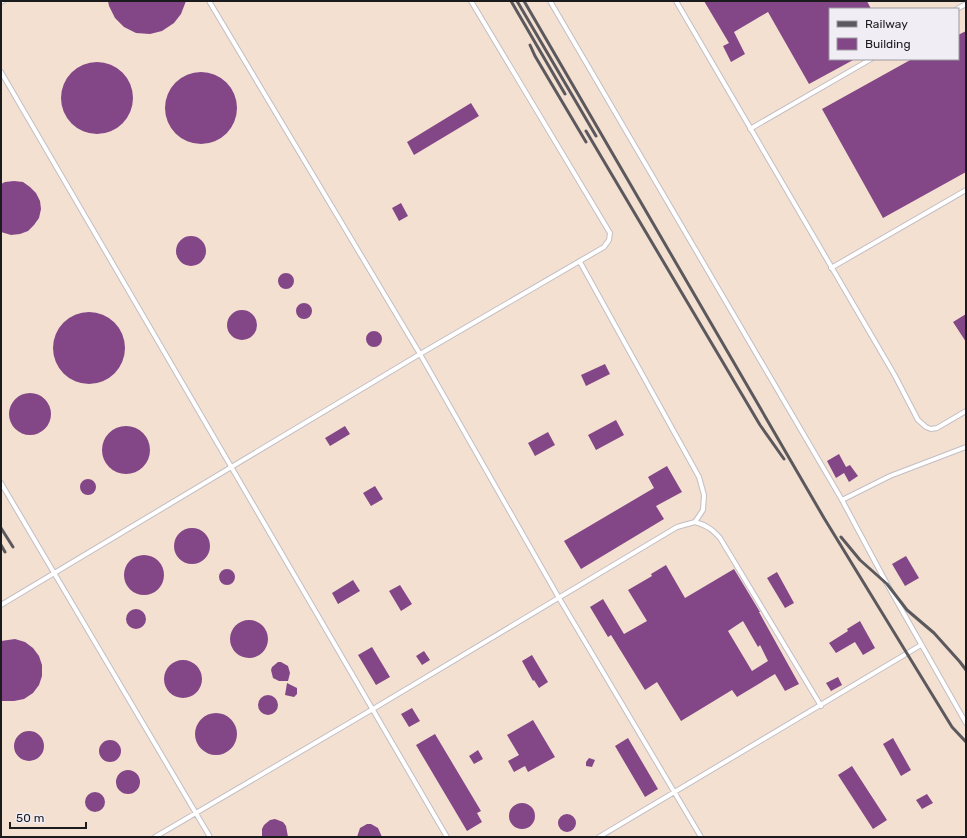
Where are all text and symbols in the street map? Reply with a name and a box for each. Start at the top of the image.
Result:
legend [829,8,959,60]
text: Railway [865,17,908,31]
text: Building [865,37,911,51]
scale bar [10,804,86,830]
text: 50 m [16,811,44,825]

